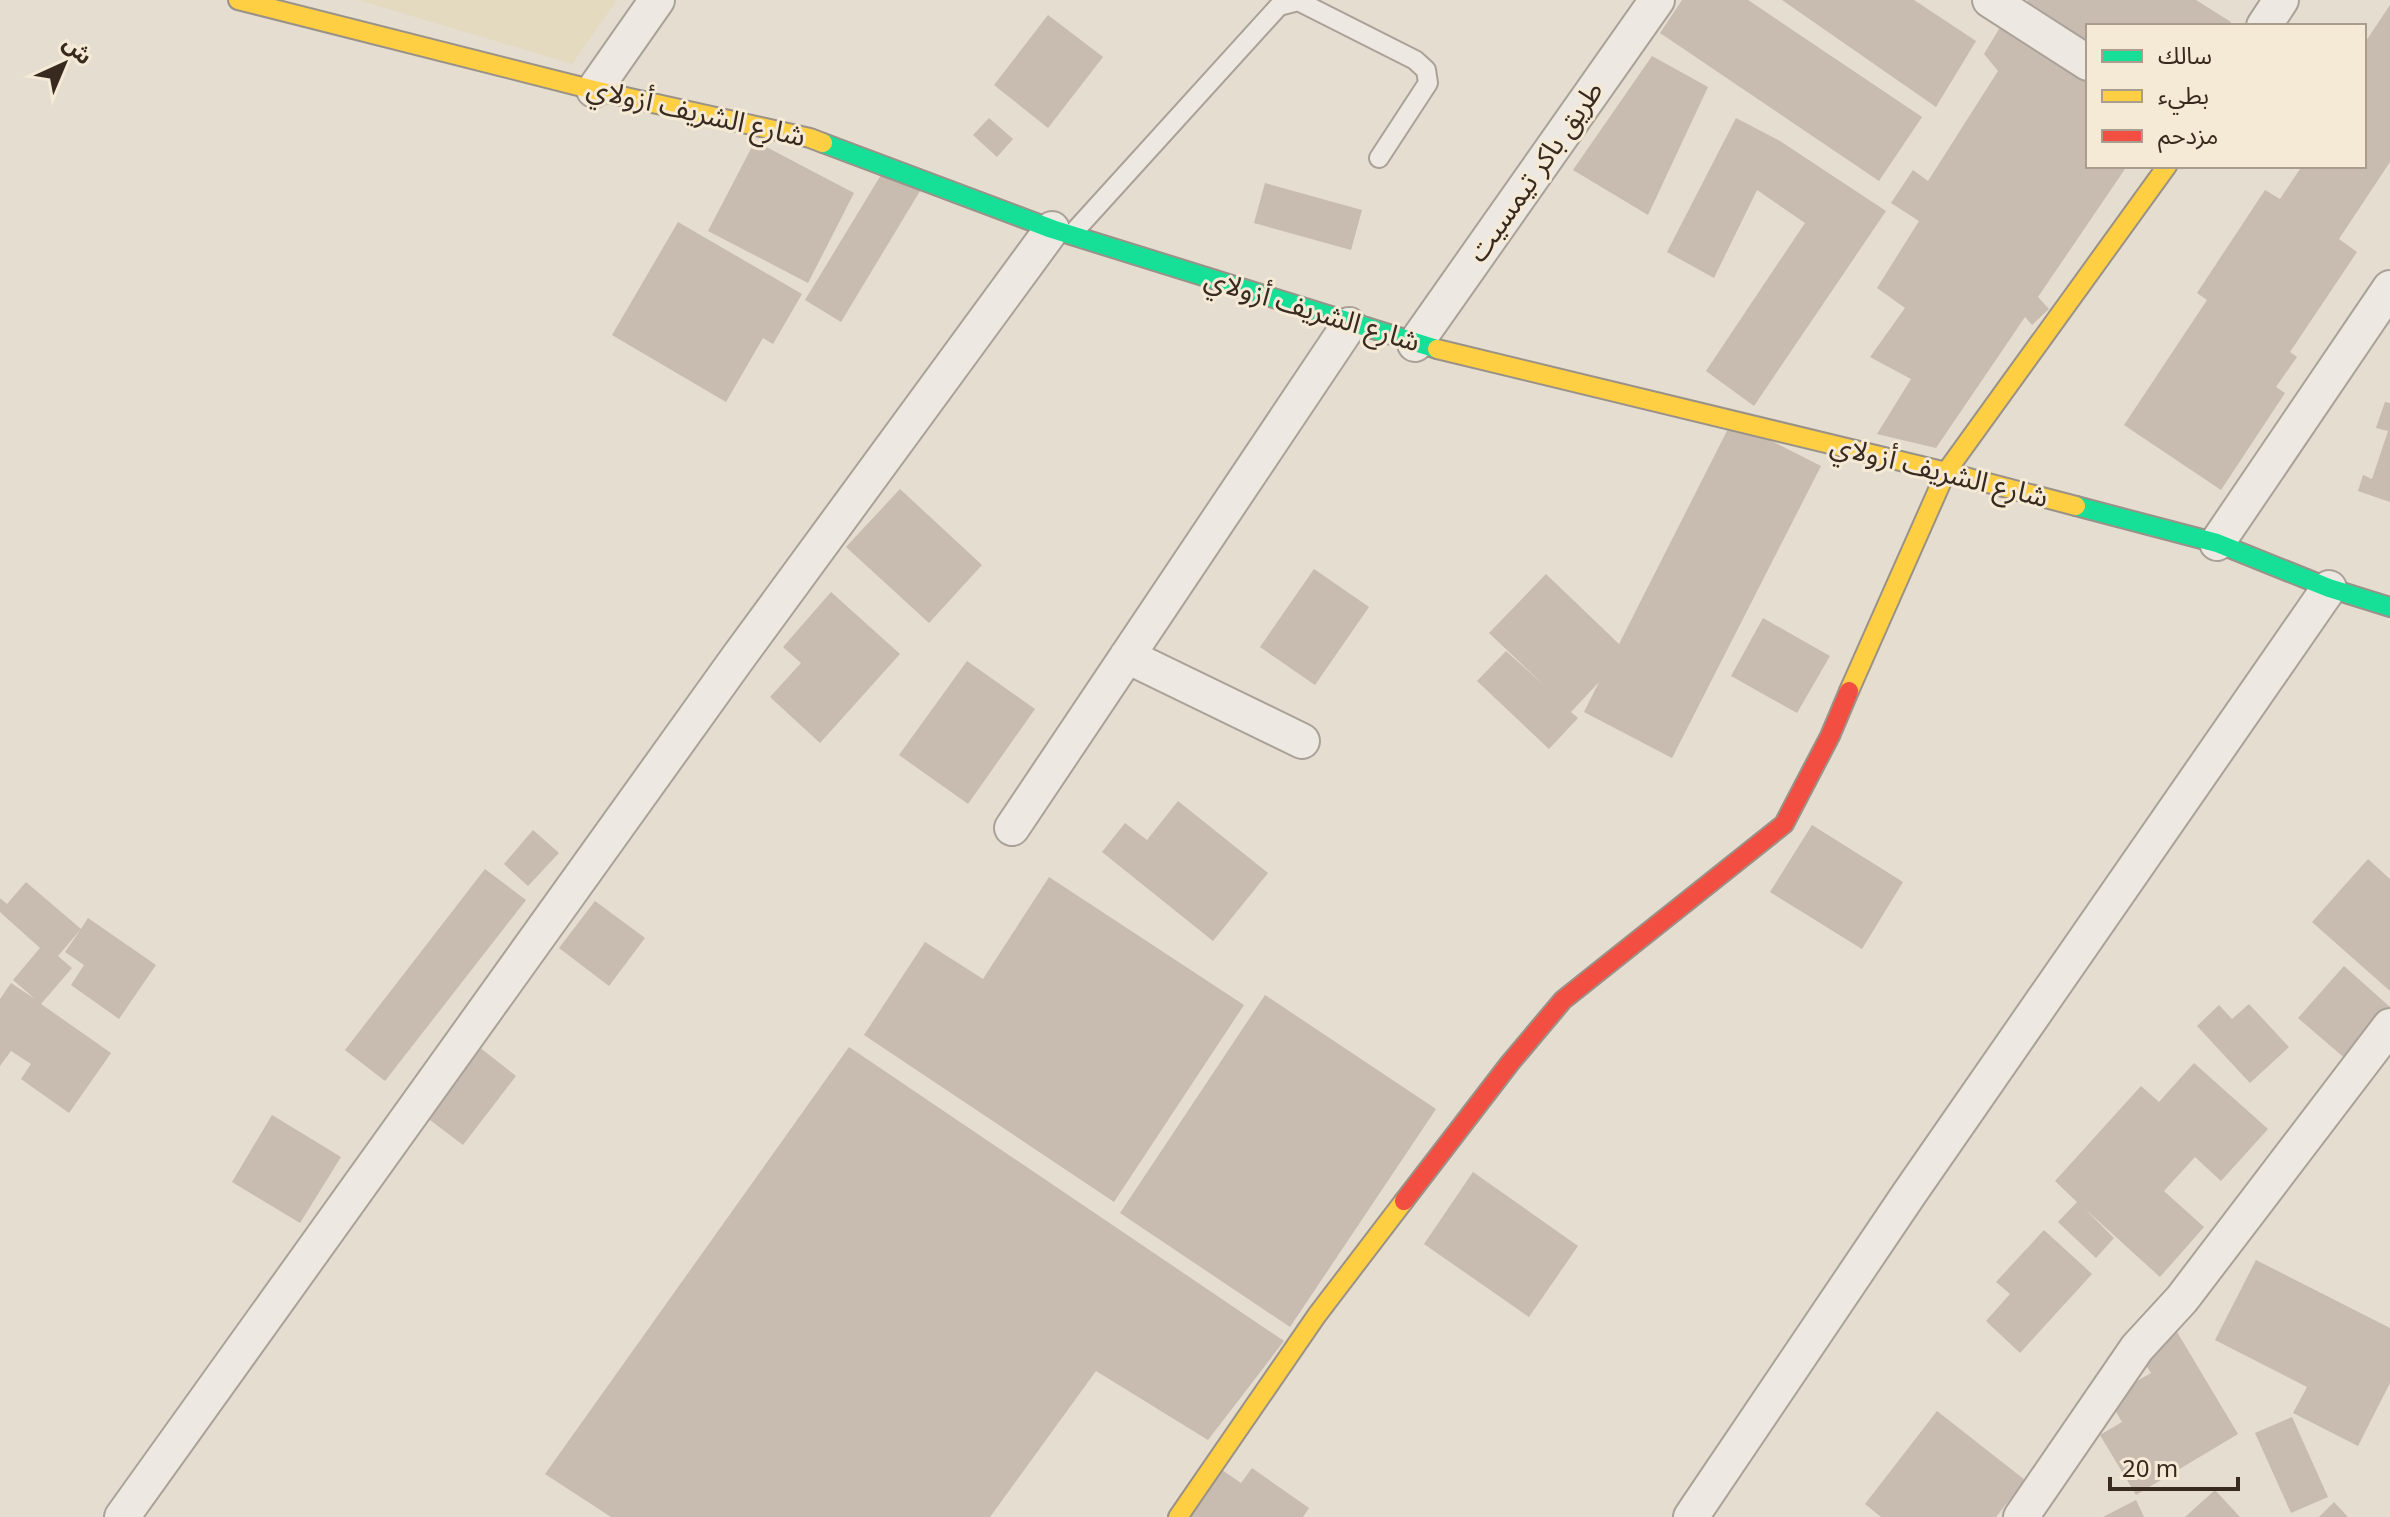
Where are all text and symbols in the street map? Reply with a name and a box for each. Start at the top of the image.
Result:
text: ش [50,23,104,77]
north arrow [24,24,104,104]
legend [2086,24,2366,168]
text: سالك [2158,31,2212,82]
street label: شارع الشريف أزولاي [581,59,811,167]
street label: طريق باكر تيمسيت [1451,68,1621,276]
text: بطيء [2158,71,2209,122]
text: مزدحم [2158,111,2218,162]
street label: شارع الشريف أزولاي [1197,250,1427,372]
street label: شارع الشريف أزولاي [1824,416,2054,528]
scale bar [2110,1441,2238,1491]
text: 20 m [2122,1444,2178,1495]

